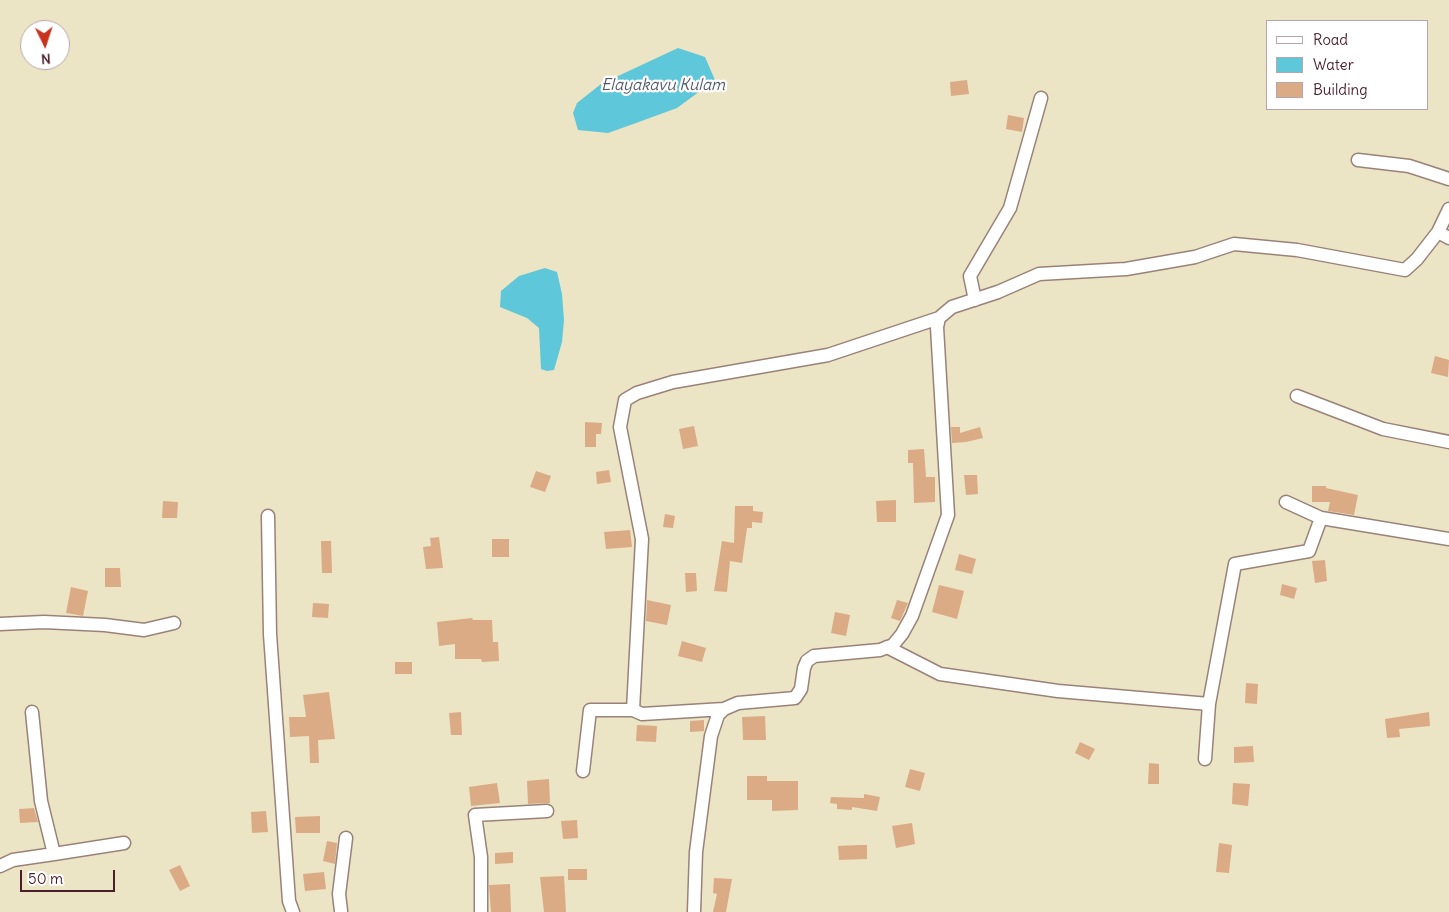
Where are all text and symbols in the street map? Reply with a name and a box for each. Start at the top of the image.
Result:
north arrow [20,20,70,70]
legend [1266,20,1429,110]
text: Road [1313,30,1348,49]
text: N [41,50,51,68]
text: Water [1313,55,1354,74]
water label: Elayakavu Kulam [601,75,725,95]
text: Building [1313,80,1368,99]
scale bar [22,860,118,892]
text: 50 m [28,869,63,888]

